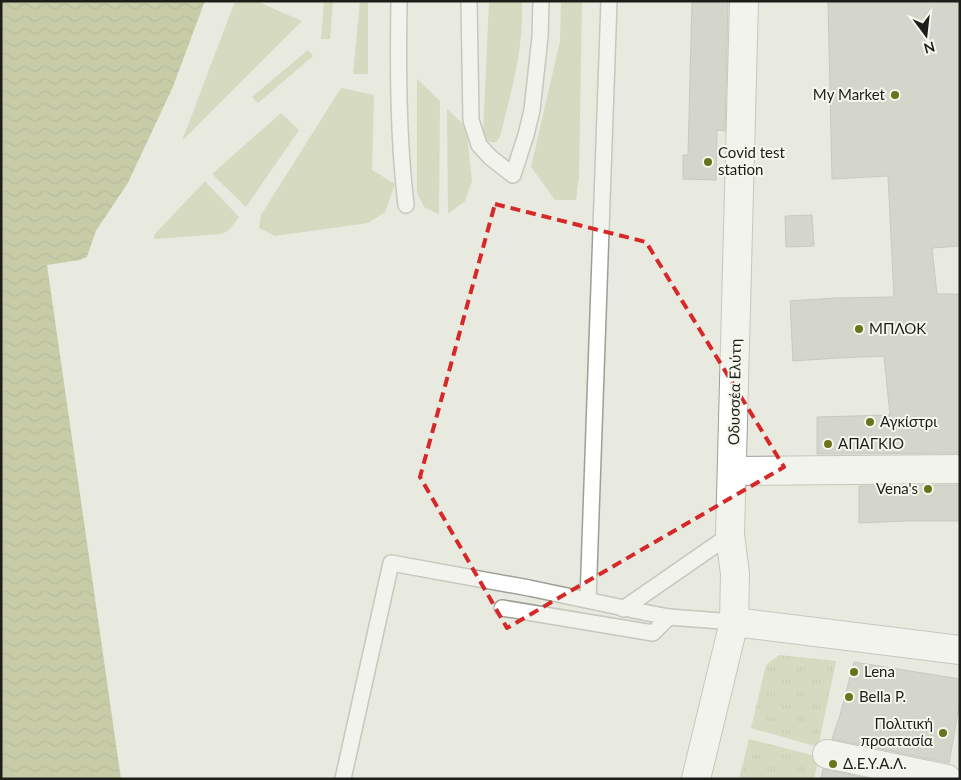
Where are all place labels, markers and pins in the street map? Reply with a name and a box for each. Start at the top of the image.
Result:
place label: Μy Market [813,85,886,103]
marker: Μy Market [889,89,901,101]
place label: Covid test station [718,143,785,178]
marker: Covid test station [702,156,714,168]
place label: ΜΠΛΟΚ [869,319,926,337]
marker: ΜΠΛΟΚ [853,323,865,335]
place label: Αγκίστρι [880,412,937,430]
marker: Αγκίστρι [864,416,876,428]
place label: ΑΠΑΓΚΙΟ [838,434,904,452]
marker: ΑΠΑΓΚΙΟ [822,438,834,450]
place label: Vena's [876,479,918,497]
marker: Vena's [922,483,934,495]
place label: Lena [864,662,895,680]
marker: Lena [848,666,860,678]
place label: Bella P. [859,687,906,705]
marker: Bella P. [843,691,855,703]
place label: Πολιτική προατασία [861,714,933,749]
marker: Πολιτική προατασία [937,727,949,739]
place label: Δ.Ε.Υ.Α.Λ. [843,754,907,772]
marker: Δ.Ε.Υ.Α.Λ. [827,758,839,770]

